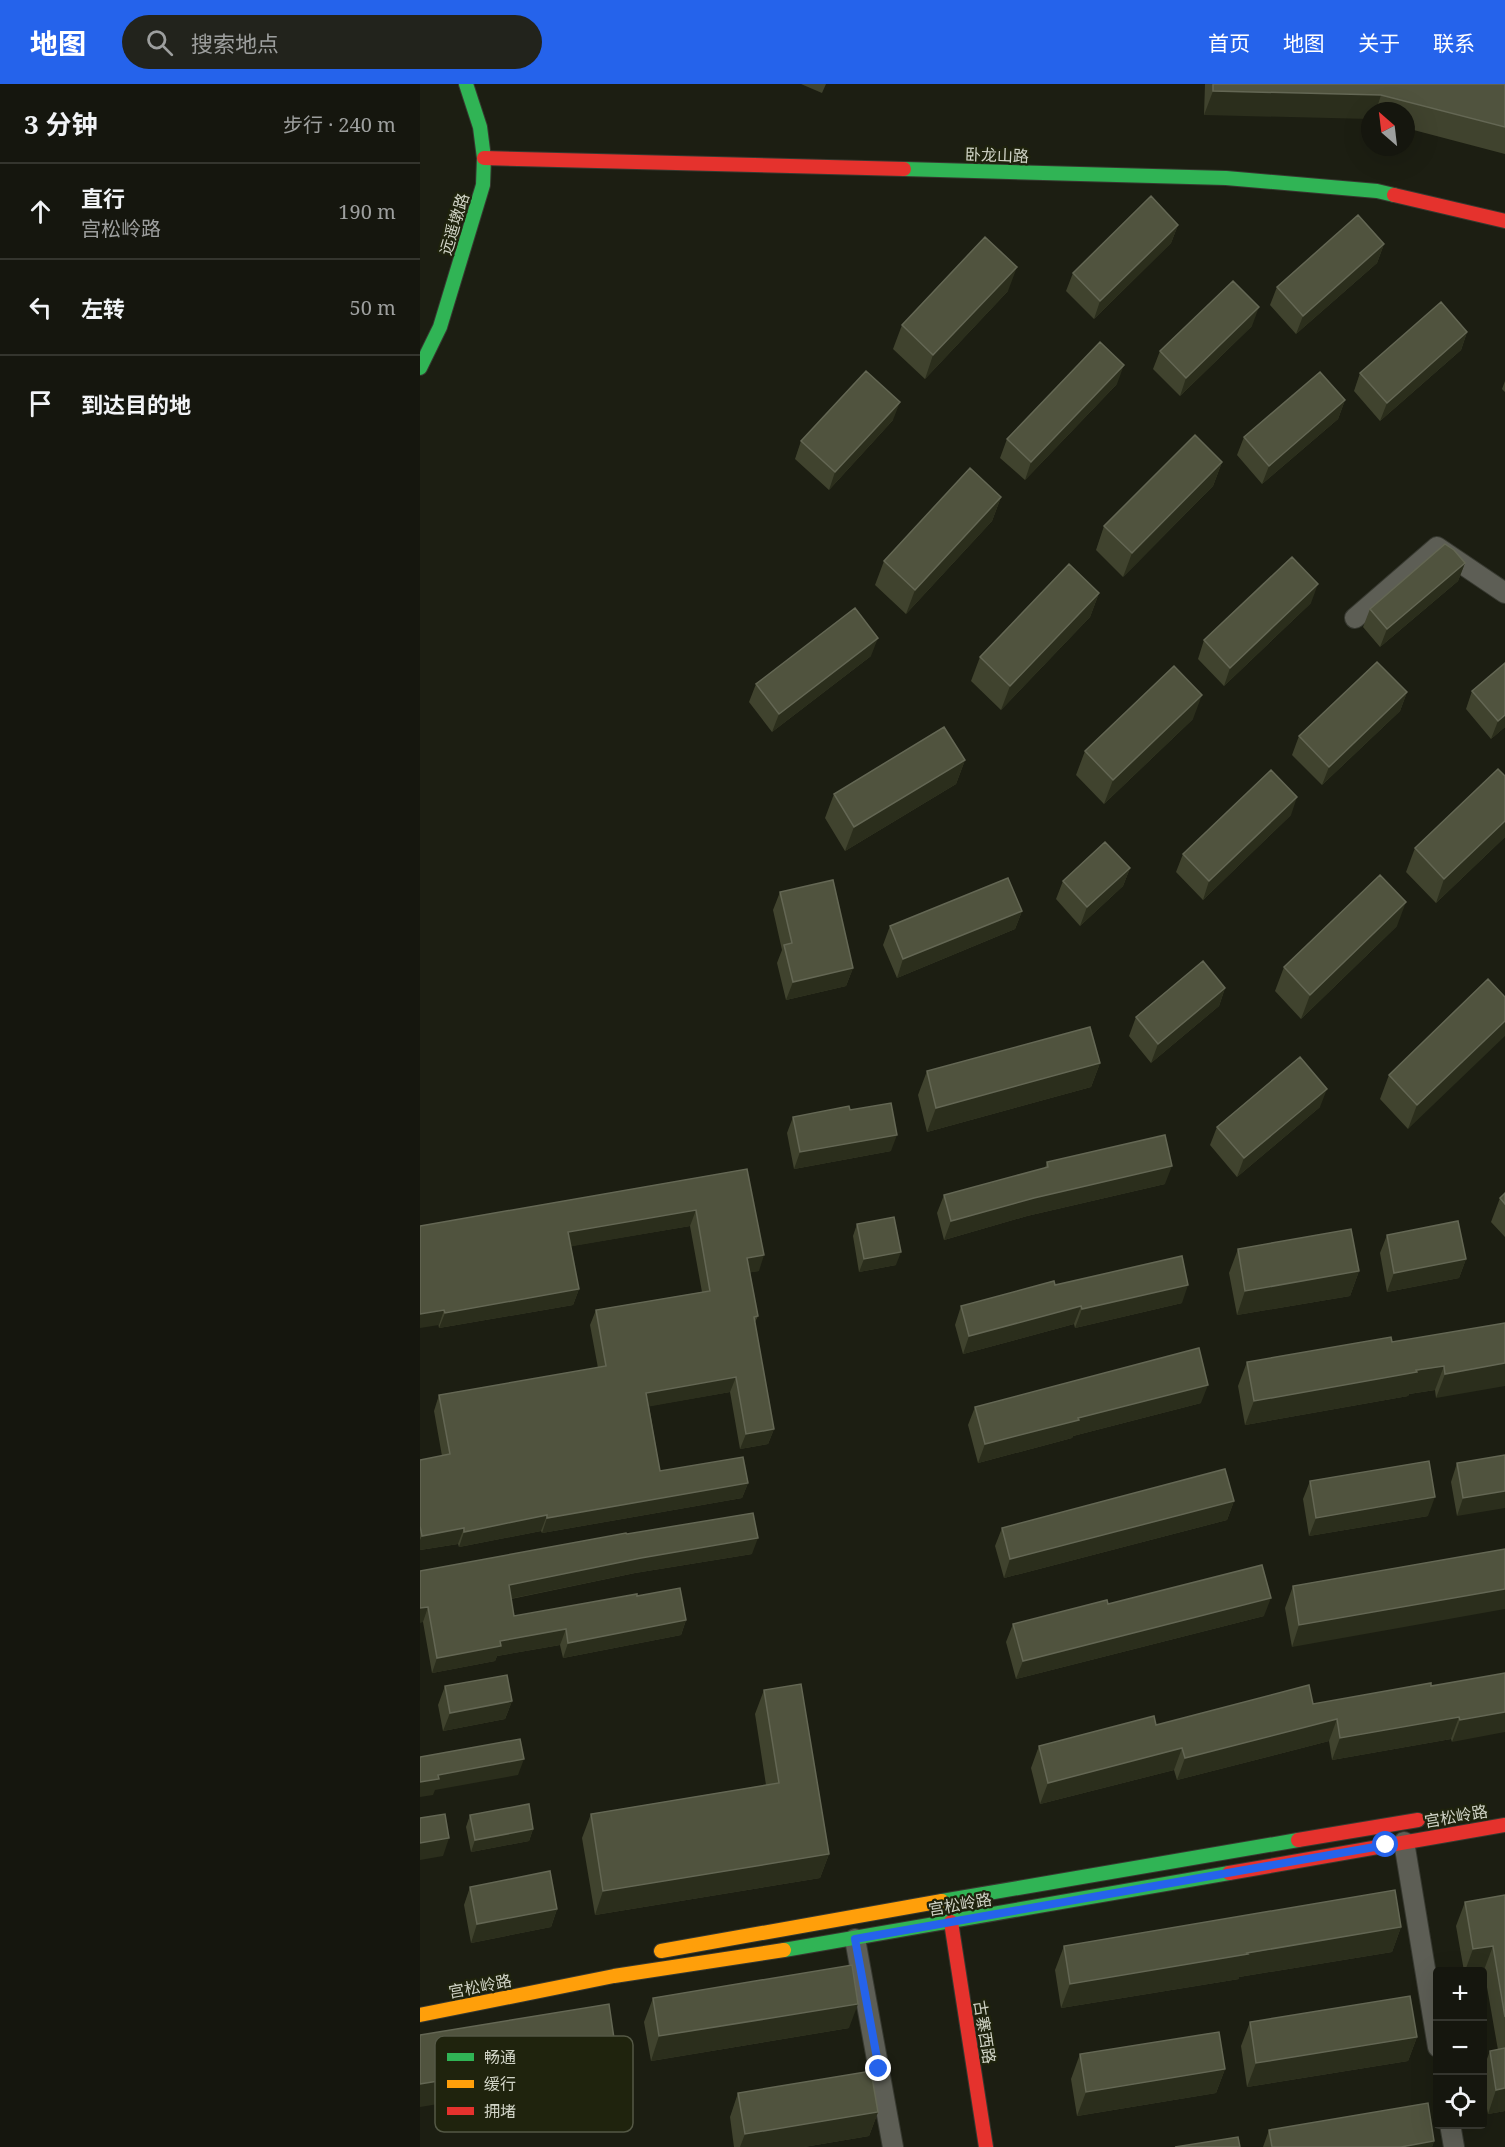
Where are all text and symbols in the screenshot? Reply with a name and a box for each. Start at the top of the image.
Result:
search box [122,15,542,69]
text: 地图 [30,24,86,62]
icon: search [143,26,176,59]
text: 搜索地点 [191,28,279,58]
text: 首页 [1208,29,1250,57]
text: 地图 [1283,29,1325,57]
text: 关于 [1358,29,1400,57]
text: 联系 [1433,29,1475,57]
north arrow [1361,102,1415,156]
text: 3 分钟 [24,106,97,142]
text: 步行 · 240 m [283,111,396,138]
street label: 卧龙山路 [965,143,1029,167]
text: 直行 [81,183,125,213]
street label: 远遥墩路 [434,190,474,258]
icon: ahead [24,195,57,228]
text: 190 m [338,198,396,225]
text: 宫松岭路 [81,215,161,242]
icon: left [24,291,57,324]
text: 左转 [81,293,125,323]
text: 50 m [350,294,396,321]
icon: arrive [24,387,57,420]
text: 到达目的地 [81,389,191,419]
street label: 宫松岭路 [1423,1800,1489,1832]
route start [1372,1831,1398,1857]
street label: 宫松岭路 [927,1888,993,1920]
map controls [1433,1967,1487,2129]
button: + [1433,1967,1487,2021]
street label: 宫松岭路 [446,1969,514,2003]
street label: 古寨西路 [969,1999,1001,2065]
button: − [1433,2021,1487,2075]
legend [435,2036,633,2132]
text: 畅通 [484,2046,516,2068]
route end [865,2055,891,2081]
text: 缓行 [484,2073,516,2095]
button: locate [1433,2075,1487,2129]
text: 拥堵 [484,2100,516,2122]

